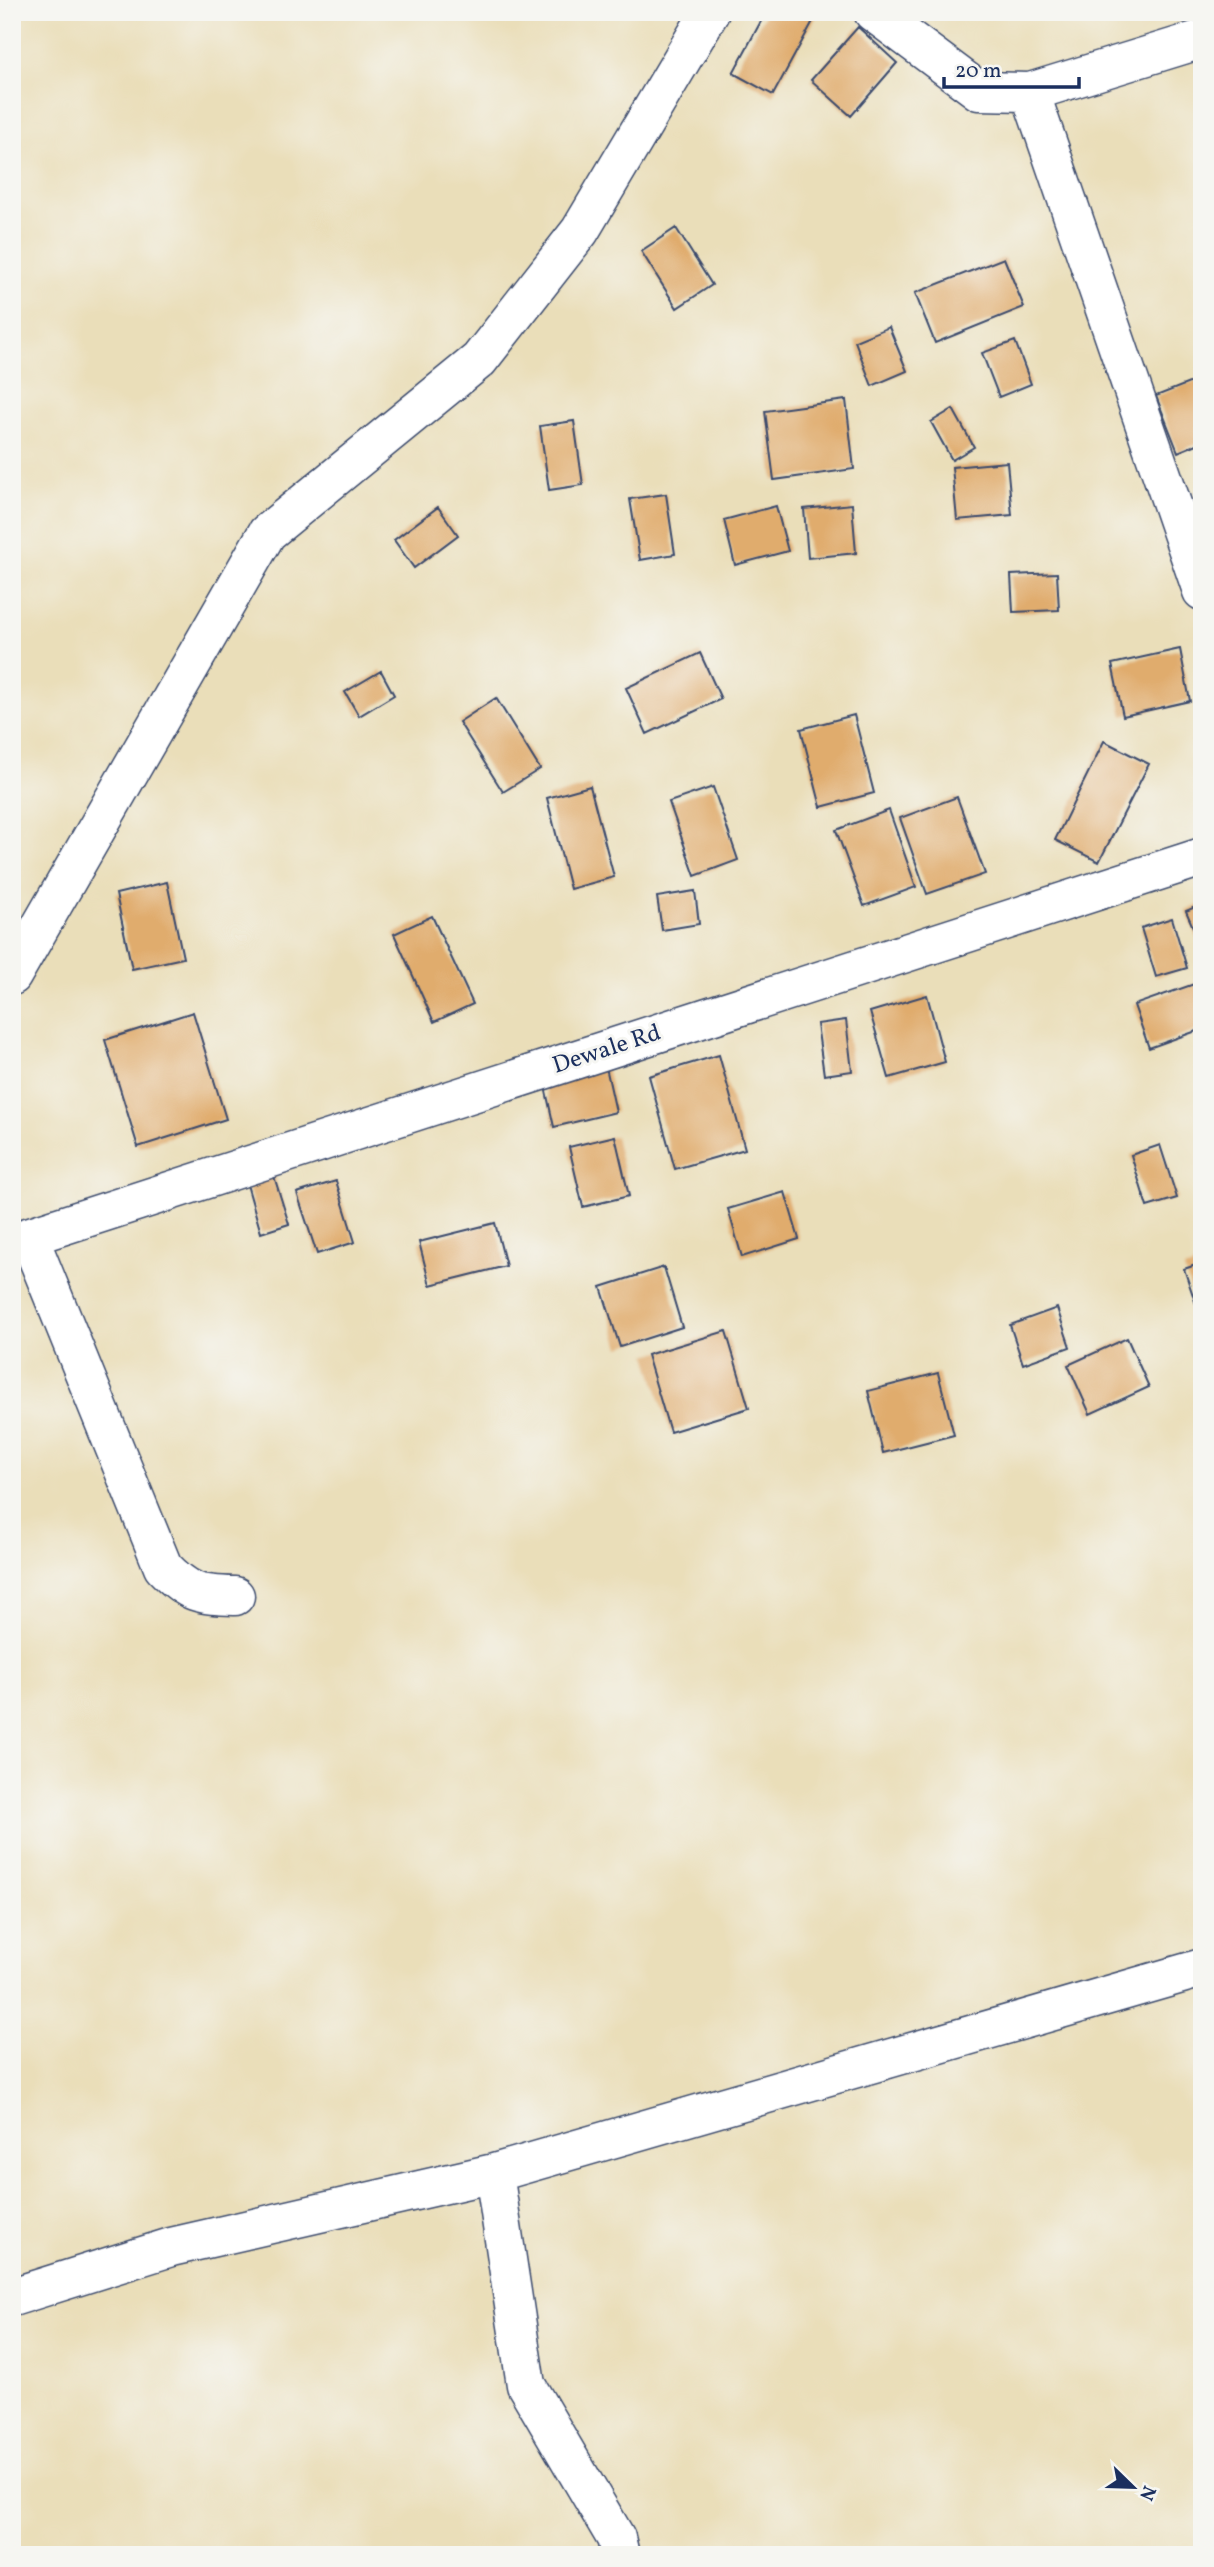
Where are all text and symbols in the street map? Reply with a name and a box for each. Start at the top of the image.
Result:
scale bar [944,46,1079,90]
text: 20 m [955,57,1001,86]
street label: Dewale Rd [548,1017,666,1083]
north arrow [1098,2452,1168,2522]
text: N [1132,2481,1161,2504]

